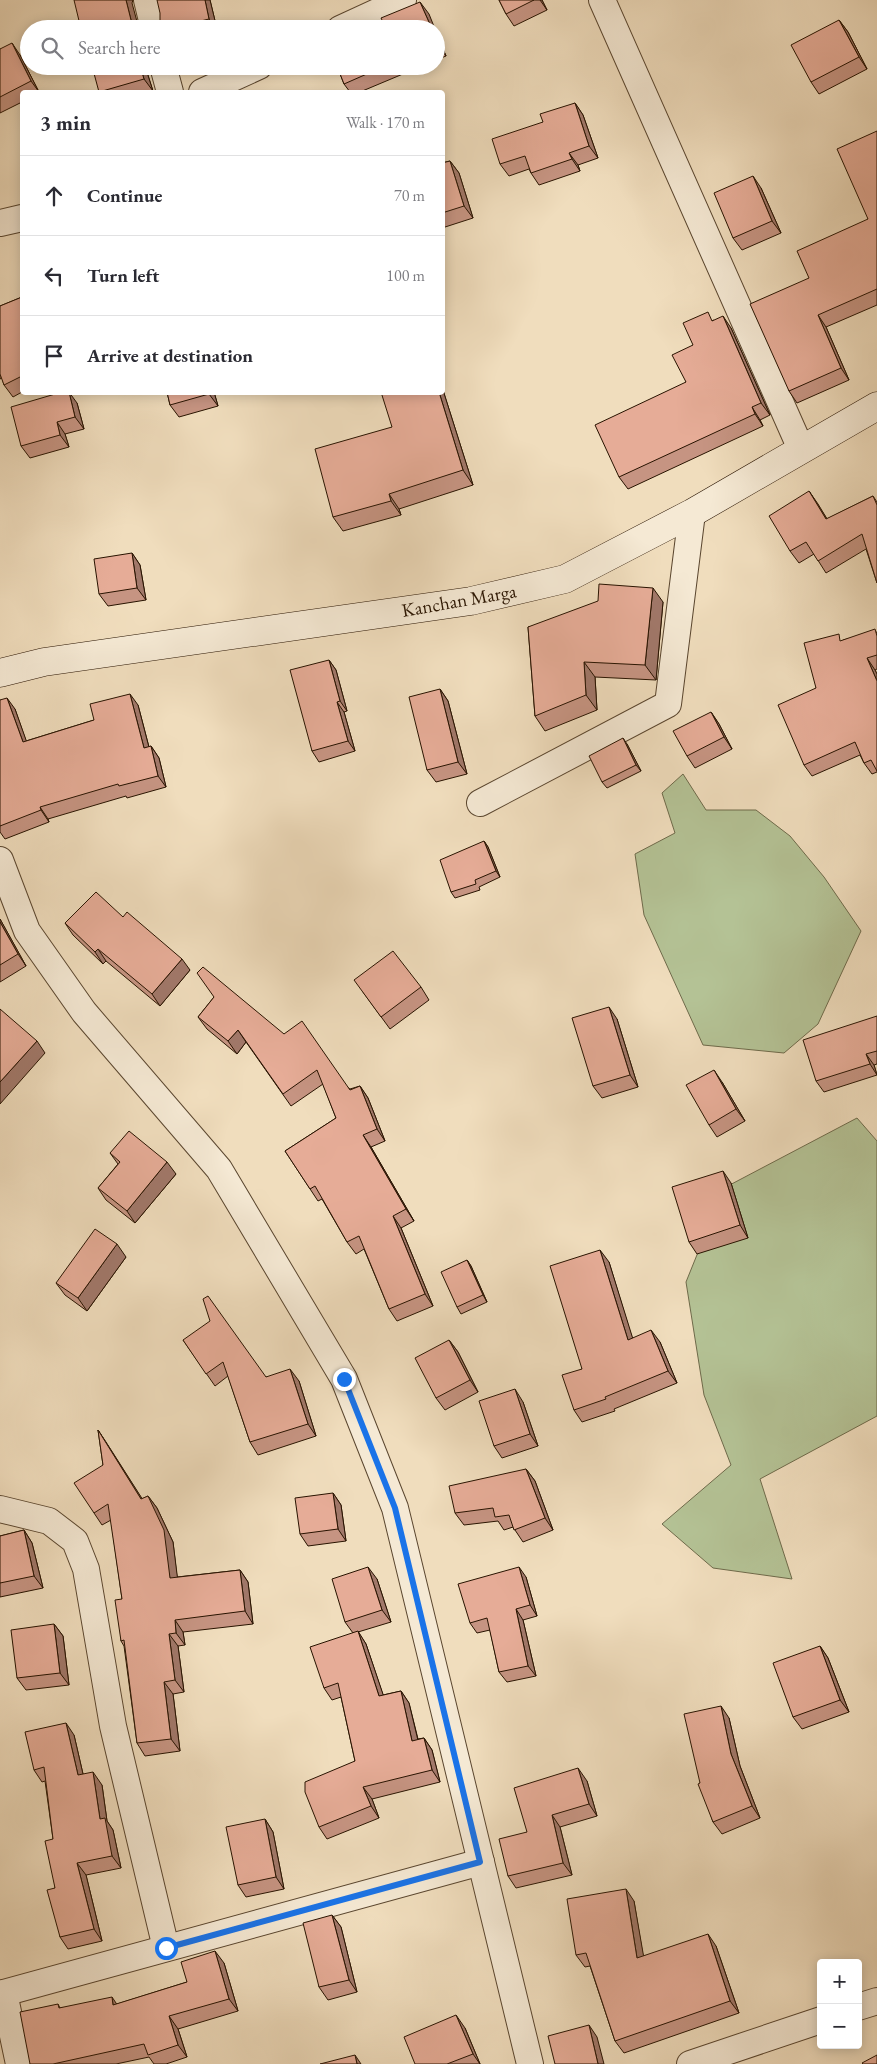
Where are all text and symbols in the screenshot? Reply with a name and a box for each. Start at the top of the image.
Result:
search box [20,20,445,75]
icon: search [38,34,66,62]
text: Search here [78,35,160,60]
text: 3 min [40,109,91,136]
text: Walk · 170 m [346,112,425,133]
icon: ahead [40,182,68,210]
text: Continue [87,183,162,208]
text: 70 m [394,185,425,206]
icon: left [40,262,68,290]
text: Turn left [87,263,159,288]
text: 100 m [386,265,425,286]
icon: arrive [40,342,68,370]
text: Arrive at destination [87,343,253,368]
street label: Kanchan Marga [400,578,519,623]
route end [333,1368,356,1391]
route start [155,1937,178,1960]
map controls [817,1959,862,2049]
button: + [817,1959,862,2004]
button: − [817,2004,862,2049]

